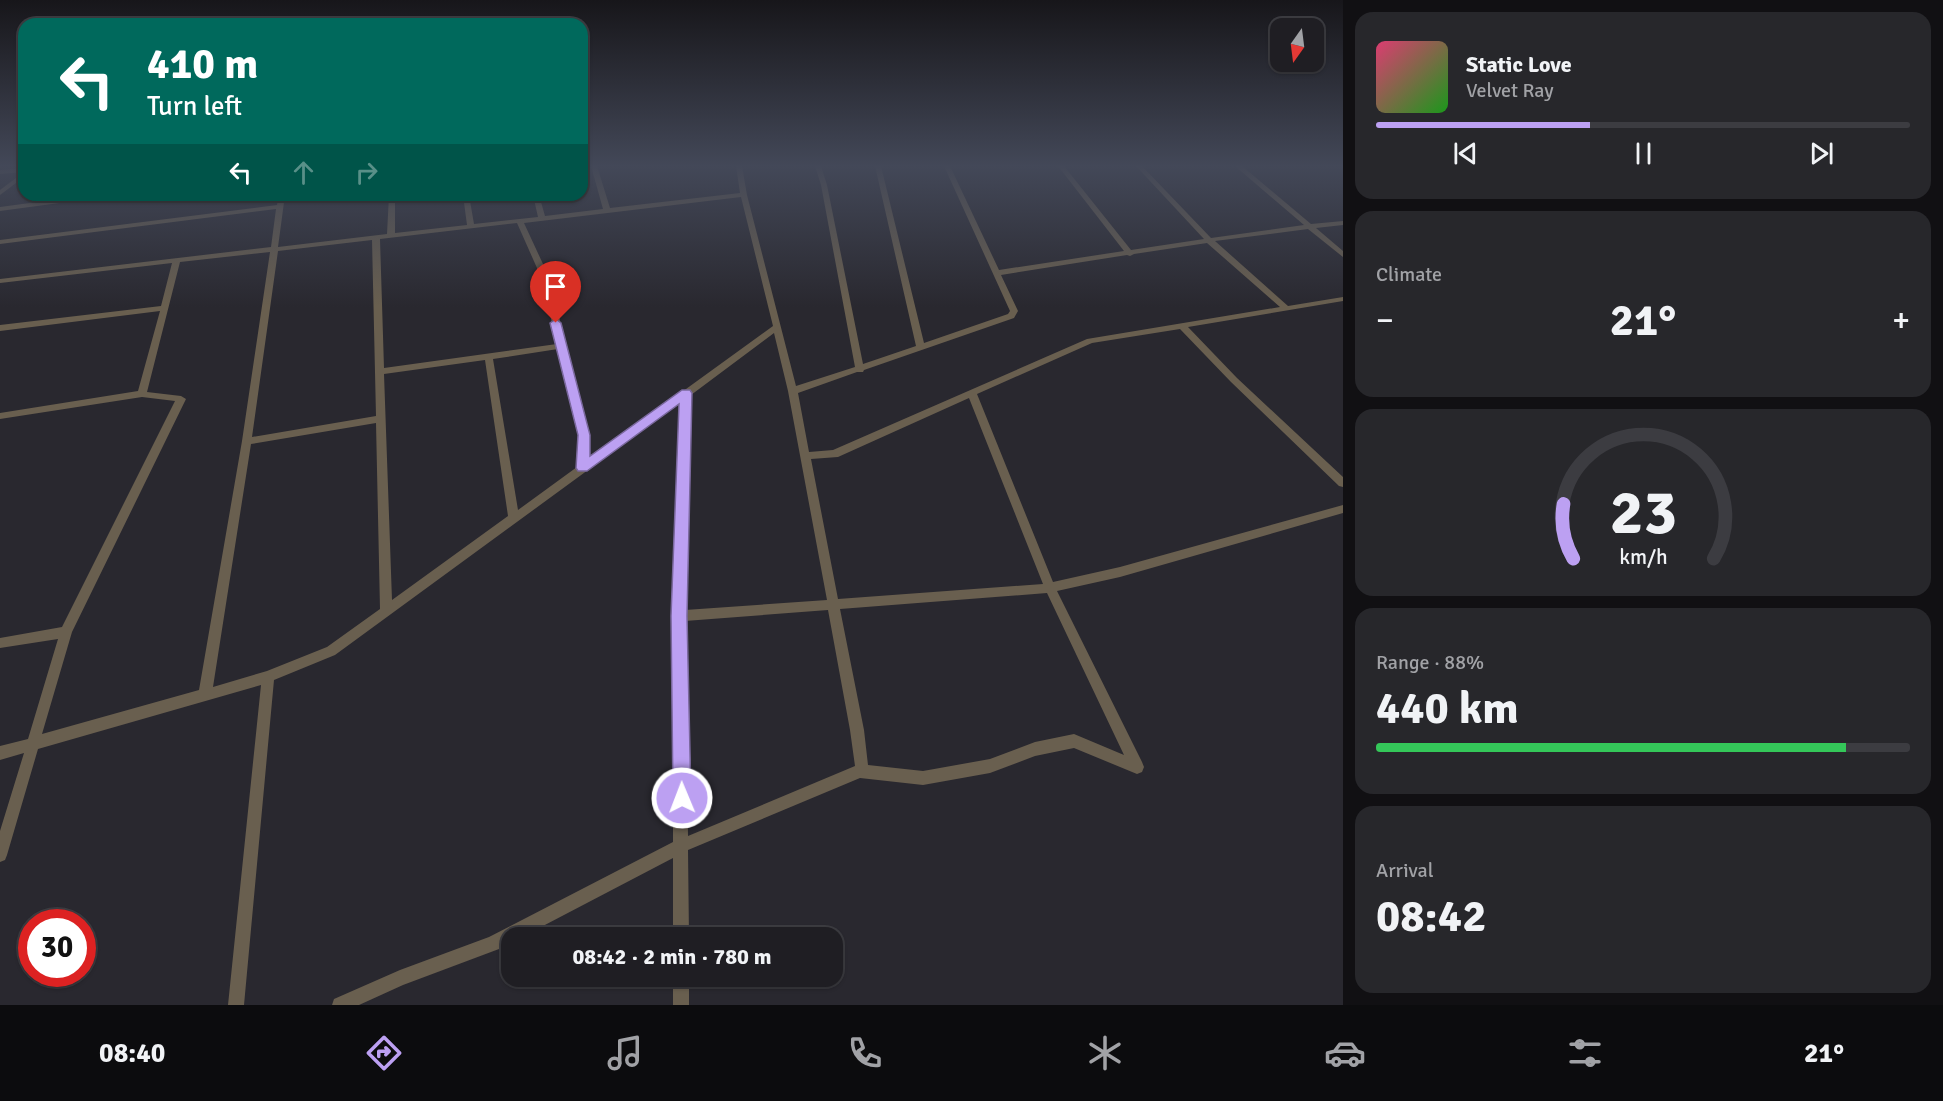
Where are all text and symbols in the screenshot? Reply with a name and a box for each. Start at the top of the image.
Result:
north arrow [1270,18,1324,72]
map controls [1270,18,1324,72]
text: 410 m [147,39,258,90]
icon: left [48,42,126,120]
text: Static Love [1466,51,1572,78]
text: Velvet Ray [1466,78,1554,103]
text: Turn left [147,90,242,123]
icon: previous [1449,137,1482,170]
icon: pause [1627,137,1660,170]
icon: next [1805,137,1838,170]
icon: left [224,156,257,189]
icon: ahead [287,156,320,189]
icon: right [350,156,383,189]
pin [530,261,581,323]
text: Climate [1376,262,1442,287]
icon: arrive [539,270,572,303]
text: 21° [1610,293,1676,348]
text: − [1376,300,1394,341]
text: + [1892,300,1910,341]
text: 23 [1609,475,1677,552]
text: km/h [1619,545,1667,571]
text: Range · 88% [1376,650,1484,675]
text: 440 km [1376,681,1519,736]
position arrow [650,766,714,830]
text: Arrival [1376,858,1434,883]
text: 08:42 [1376,889,1486,944]
speed limit sign: 30 [18,909,96,987]
text: 08:42 · 2 min · 780 m [572,943,772,970]
icon: directions [363,1032,405,1074]
icon: music [604,1032,646,1074]
icon: phone [844,1032,886,1074]
icon: climate [1084,1032,1126,1074]
icon: car [1324,1032,1366,1074]
icon: filters [1564,1032,1606,1074]
text: 08:40 [99,1037,165,1070]
text: 21° [1804,1037,1844,1070]

